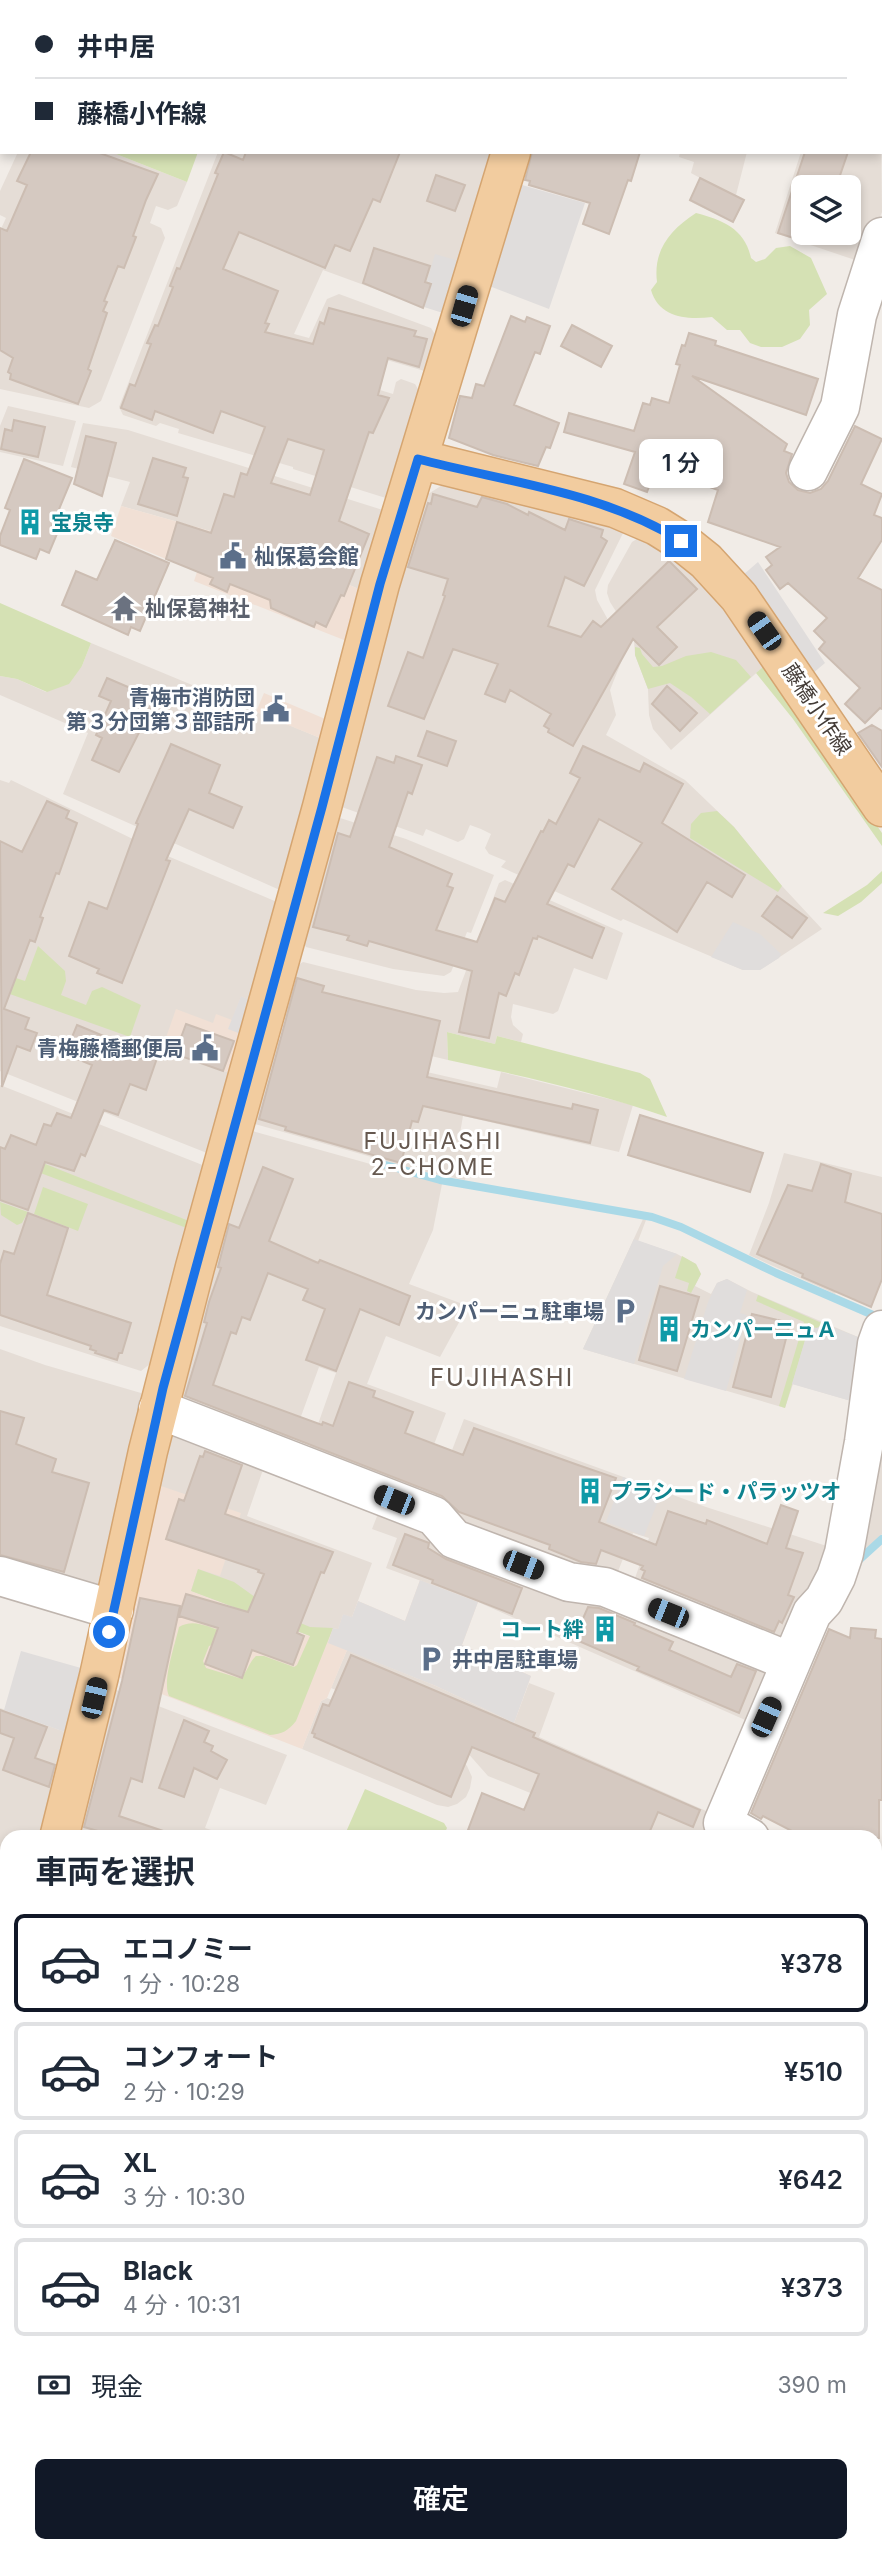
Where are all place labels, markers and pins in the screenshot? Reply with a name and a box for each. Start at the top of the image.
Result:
building icon: 宝泉寺 [15,507,45,537]
place label: 宝泉寺 [51,510,114,535]
public building icon: 杣保葛会館 [218,541,248,571]
place label: 杣保葛会館 [254,544,359,569]
temple icon: 杣保葛神社 [109,593,139,623]
place label: 杣保葛神社 [145,596,250,621]
place label: 青梅市消防団 第３分団第３部詰所 [66,685,255,734]
public building icon: 青梅市消防団 第３分団第３部詰所 [261,694,291,724]
public building icon: 青梅藤橋郵便局 [190,1033,220,1063]
place label: 青梅藤橋郵便局 [37,1036,184,1061]
parking icon: カンパーニュ駐車場 [610,1296,640,1326]
place label: カンパーニュ駐車場 [415,1299,604,1324]
building icon: カンパーニュＡ [654,1314,684,1344]
place label: カンパーニュＡ [690,1317,837,1342]
building icon: プラシード・パラッツオ [575,1476,605,1506]
place label: プラシード・パラッツオ [611,1479,842,1504]
building icon: コート絆 [590,1614,620,1644]
place label: コート絆 [500,1617,584,1642]
parking icon: 井中居駐車場 [416,1644,446,1674]
place label: 井中居駐車場 [452,1647,578,1672]

